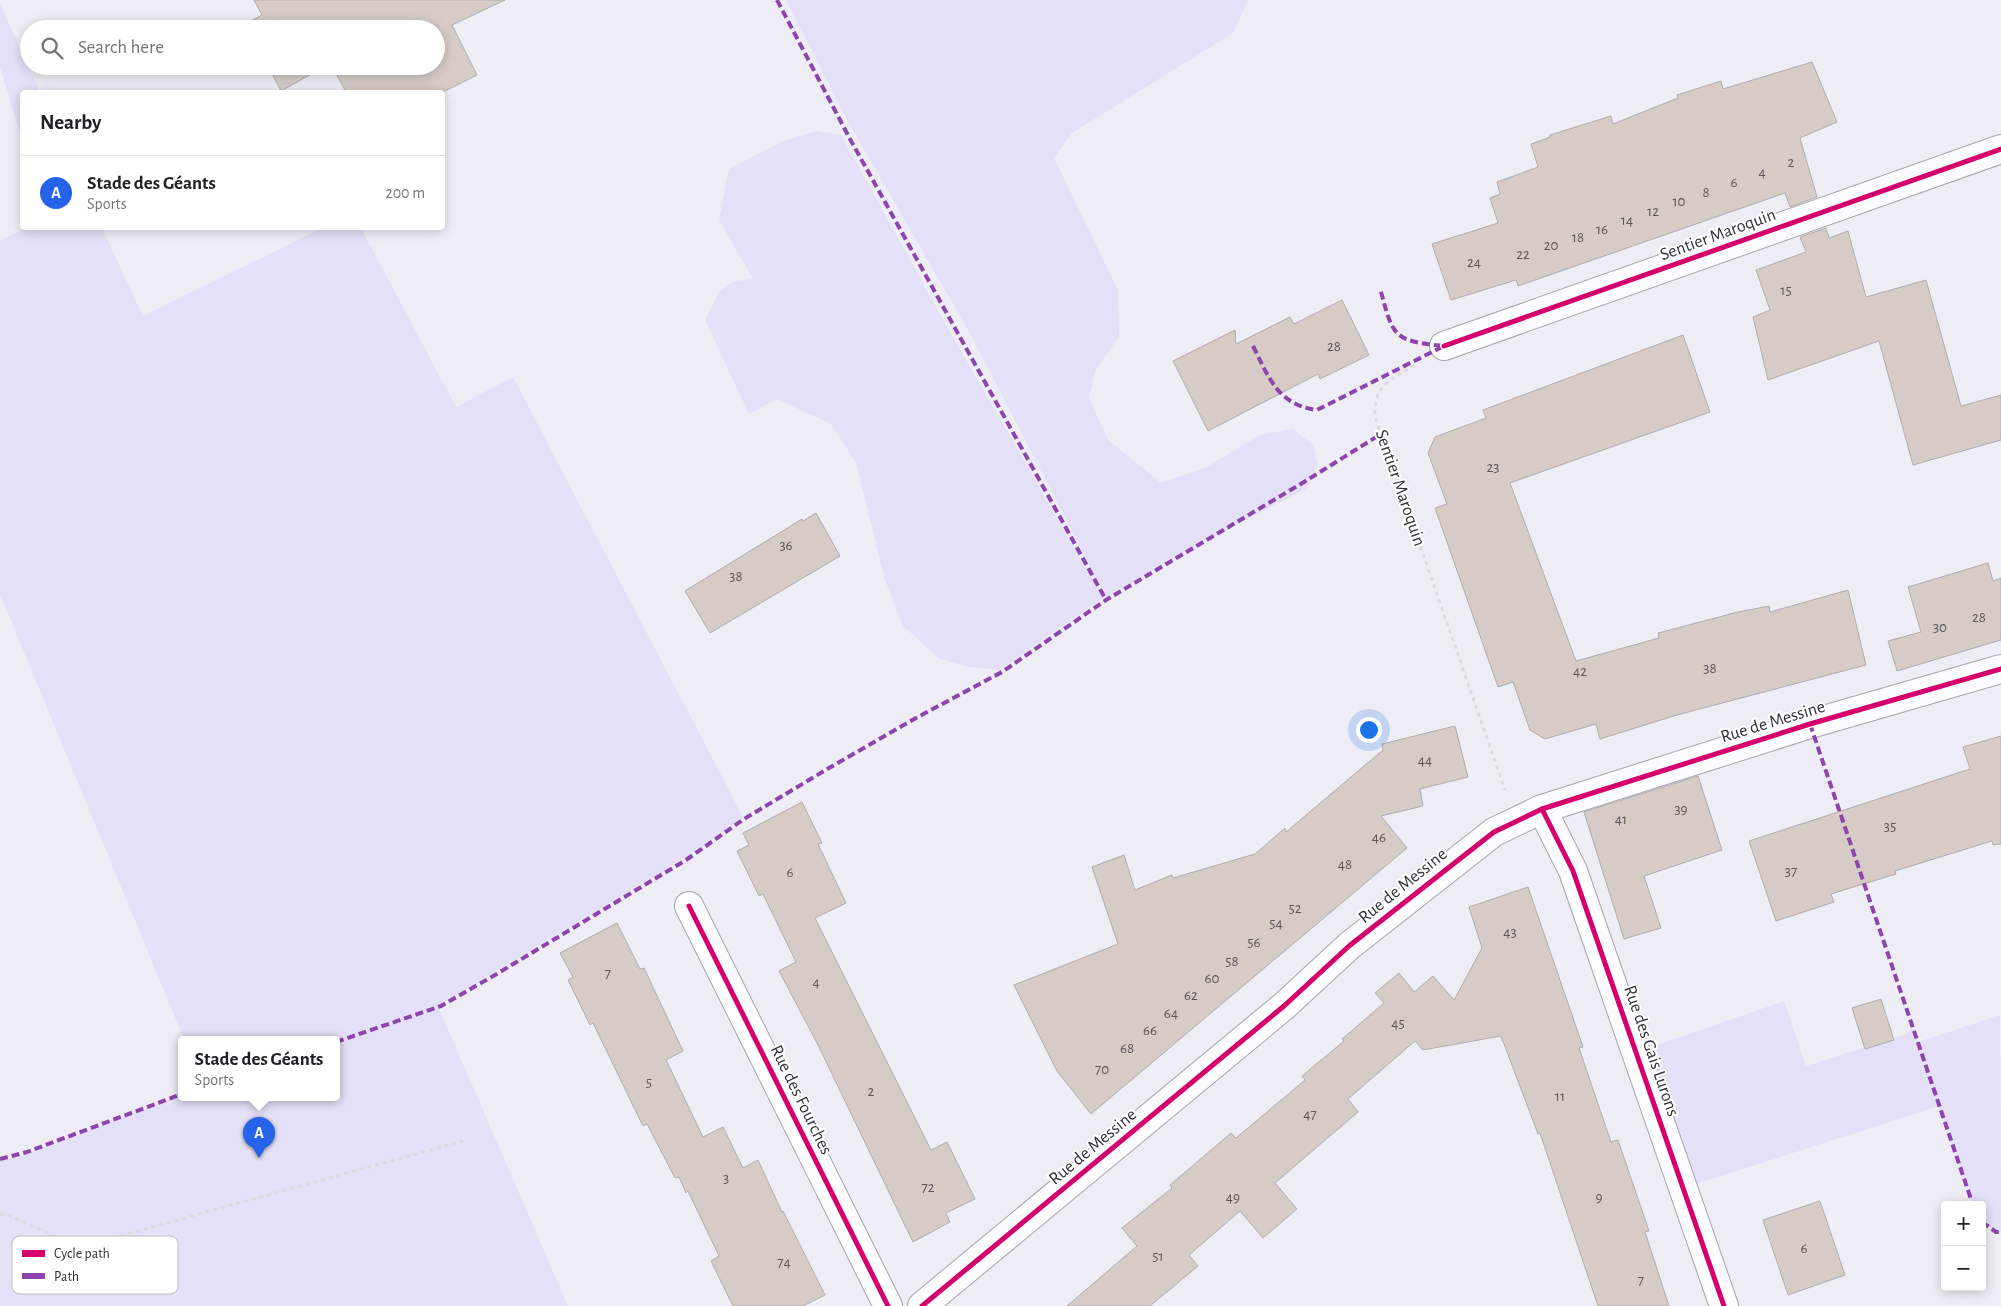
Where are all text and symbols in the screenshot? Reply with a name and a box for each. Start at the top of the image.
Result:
search box [20,20,445,75]
icon: search [38,34,66,62]
text: Search here [78,38,164,57]
text: Nearby [40,112,101,133]
house number: 2 [1788,155,1795,170]
house number: 4 [1758,165,1766,180]
text: Stade des Géants [87,174,216,193]
house number: 6 [1730,175,1738,190]
text: A [51,185,61,201]
text: 200 m [385,185,425,201]
house number: 8 [1702,185,1710,200]
house number: 10 [1672,194,1686,209]
text: Sports [87,196,127,212]
house number: 12 [1647,204,1659,219]
street label: Sentier Maroquin [1658,206,1778,264]
house number: 14 [1621,213,1633,228]
house number: 16 [1596,222,1608,237]
house number: 18 [1572,230,1584,245]
house number: 20 [1544,238,1558,253]
house number: 22 [1516,247,1530,262]
house number: 24 [1467,255,1481,270]
house number: 15 [1780,283,1792,298]
house number: 28 [1327,339,1341,354]
street label: Sentier Maroquin [1372,428,1428,548]
house number: 23 [1486,460,1500,475]
house number: 36 [779,538,793,553]
house number: 38 [729,569,743,584]
house number: 28 [1972,610,1986,625]
house number: 30 [1933,620,1947,635]
house number: 38 [1703,661,1717,676]
house number: 42 [1573,664,1587,679]
street label: Rue de Messine [1719,698,1827,746]
your location [1356,717,1382,743]
house number: 44 [1418,753,1432,768]
house number: 39 [1674,802,1688,817]
house number: 41 [1615,812,1627,827]
house number: 35 [1884,819,1896,834]
house number: 46 [1372,830,1386,845]
street label: Rue de Messine [1355,845,1451,927]
house number: 48 [1338,857,1352,872]
house number: 37 [1785,864,1797,879]
house number: 6 [786,865,794,880]
house number: 52 [1288,901,1302,916]
house number: 54 [1269,916,1283,931]
house number: 43 [1503,925,1517,940]
house number: 56 [1247,935,1261,950]
house number: 58 [1225,954,1239,969]
house number: 7 [605,966,611,981]
house number: 60 [1205,971,1220,986]
house number: 4 [812,975,820,990]
street label: Rue des Gais Lurons [1620,983,1682,1119]
house number: 62 [1184,988,1198,1003]
house number: 64 [1164,1006,1178,1021]
house number: 45 [1391,1016,1405,1031]
house number: 66 [1143,1023,1157,1038]
popup [178,1036,340,1101]
house number: 68 [1120,1041,1134,1056]
street label: Rue des Fourches [767,1042,835,1158]
text: Stade des Géants [195,1050,323,1069]
house number: 70 [1095,1062,1109,1077]
text: Sports [195,1072,234,1088]
house number: 5 [646,1075,652,1090]
house number: 2 [868,1084,875,1099]
house number: 11 [1555,1089,1565,1104]
street label: Rue de Messine [1046,1105,1140,1189]
house number: 47 [1303,1107,1317,1122]
pin: A [243,1117,275,1158]
house number: 3 [723,1171,729,1186]
house number: 72 [921,1180,935,1195]
house number: 49 [1226,1190,1240,1205]
house number: 9 [1595,1190,1603,1205]
map controls [1941,1201,1986,1291]
button: + [1941,1201,1986,1246]
legend [12,1236,178,1294]
house number: 6 [1800,1241,1808,1256]
button: − [1941,1246,1986,1291]
text: Cycle path [54,1247,110,1261]
house number: 51 [1152,1249,1164,1264]
house number: 74 [777,1255,791,1270]
text: Path [54,1270,79,1284]
house number: 7 [1638,1273,1644,1288]

